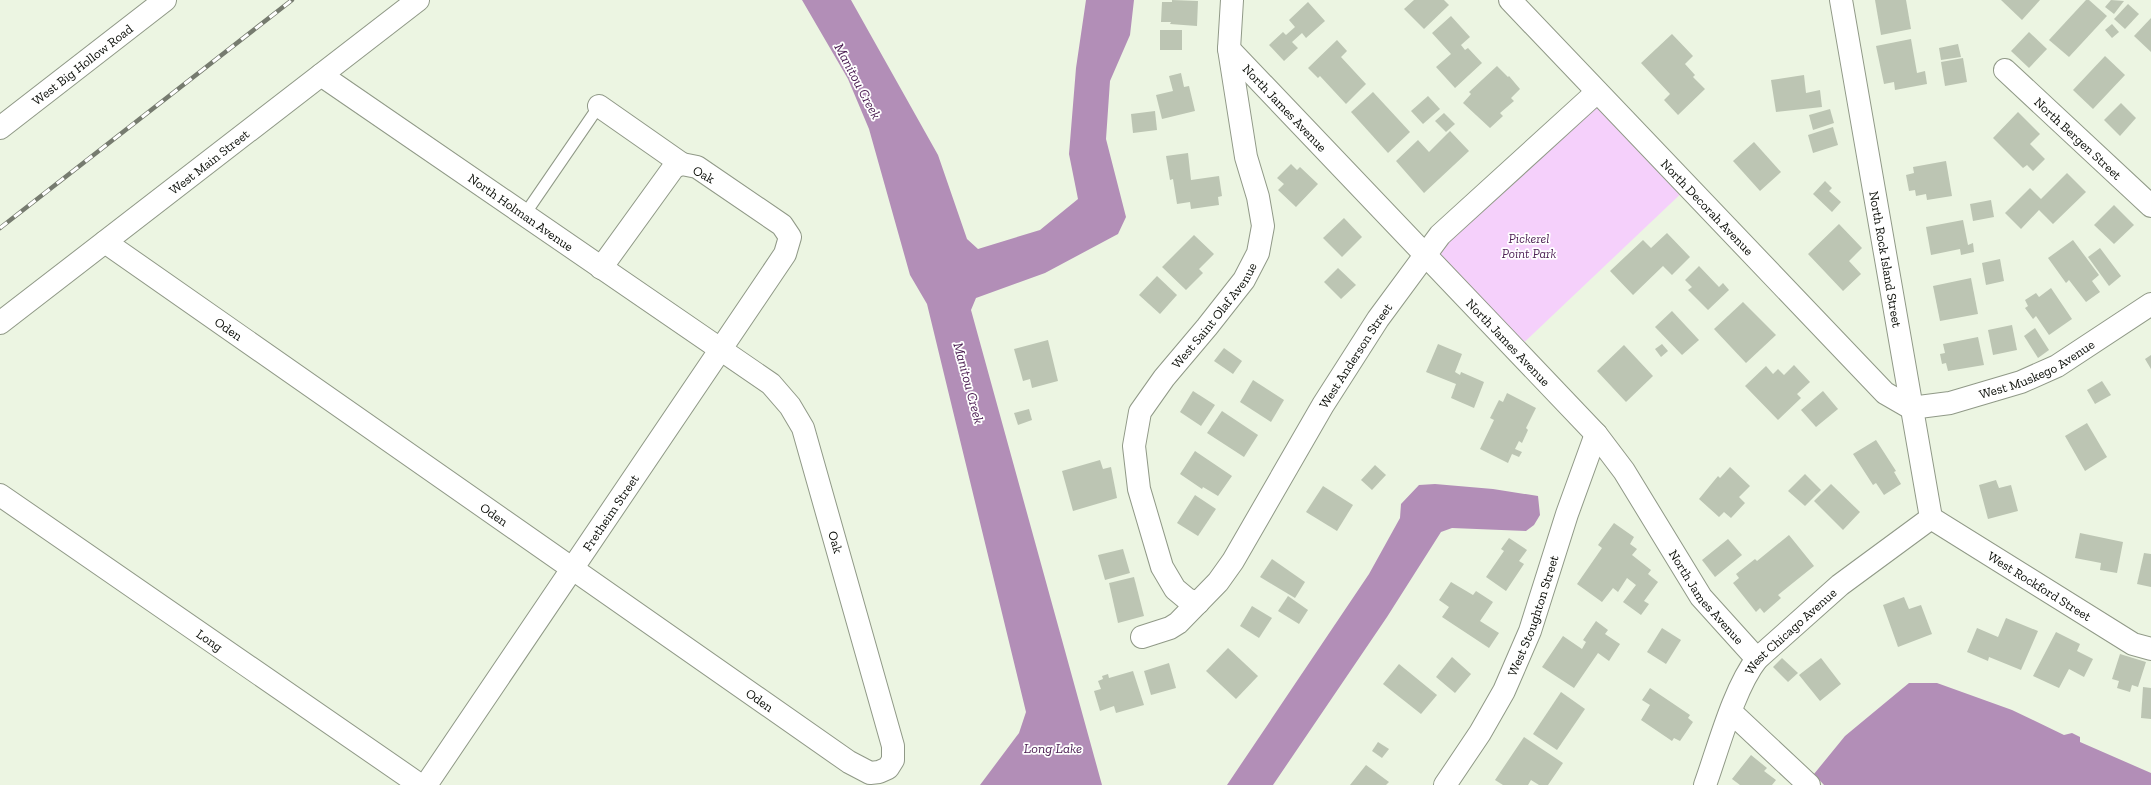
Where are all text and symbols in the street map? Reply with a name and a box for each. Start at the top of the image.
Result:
street label: West Big Hollow Road [29,21,136,108]
water label: Manitou Creek [830,40,885,122]
street label: North James Avenue [1239,61,1330,155]
street label: North Bergen Street [2031,94,2125,183]
street label: West Main Street [166,126,252,198]
street label: North Decorah Avenue [1658,156,1756,258]
street label: Oak [690,162,717,187]
street label: North Holman Avenue [465,171,576,254]
street label: North Rock Island Street [1866,190,1905,329]
park label: Pickerel Point Park [1502,231,1557,261]
street label: West Saint Olaf Avenue [1168,260,1260,372]
street label: North James Avenue [1463,296,1553,389]
street label: West Anderson Street [1316,300,1395,411]
street label: Oden [212,314,246,344]
street label: West Muskego Avenue [1977,337,2097,402]
water label: Manitou Creek [949,341,988,426]
street label: Fretheim Street [579,471,642,554]
street label: Oden [477,500,511,530]
street label: Oak [825,529,846,555]
street label: North James Avenue [1666,547,1747,647]
street label: West Rockford Street [1985,548,2094,624]
street label: West Stoughton Street [1504,553,1562,678]
street label: West Chicago Avenue [1742,585,1839,677]
street label: Long [194,626,225,655]
street label: Oden [743,685,777,715]
water label: Long Lake [1024,740,1082,757]

